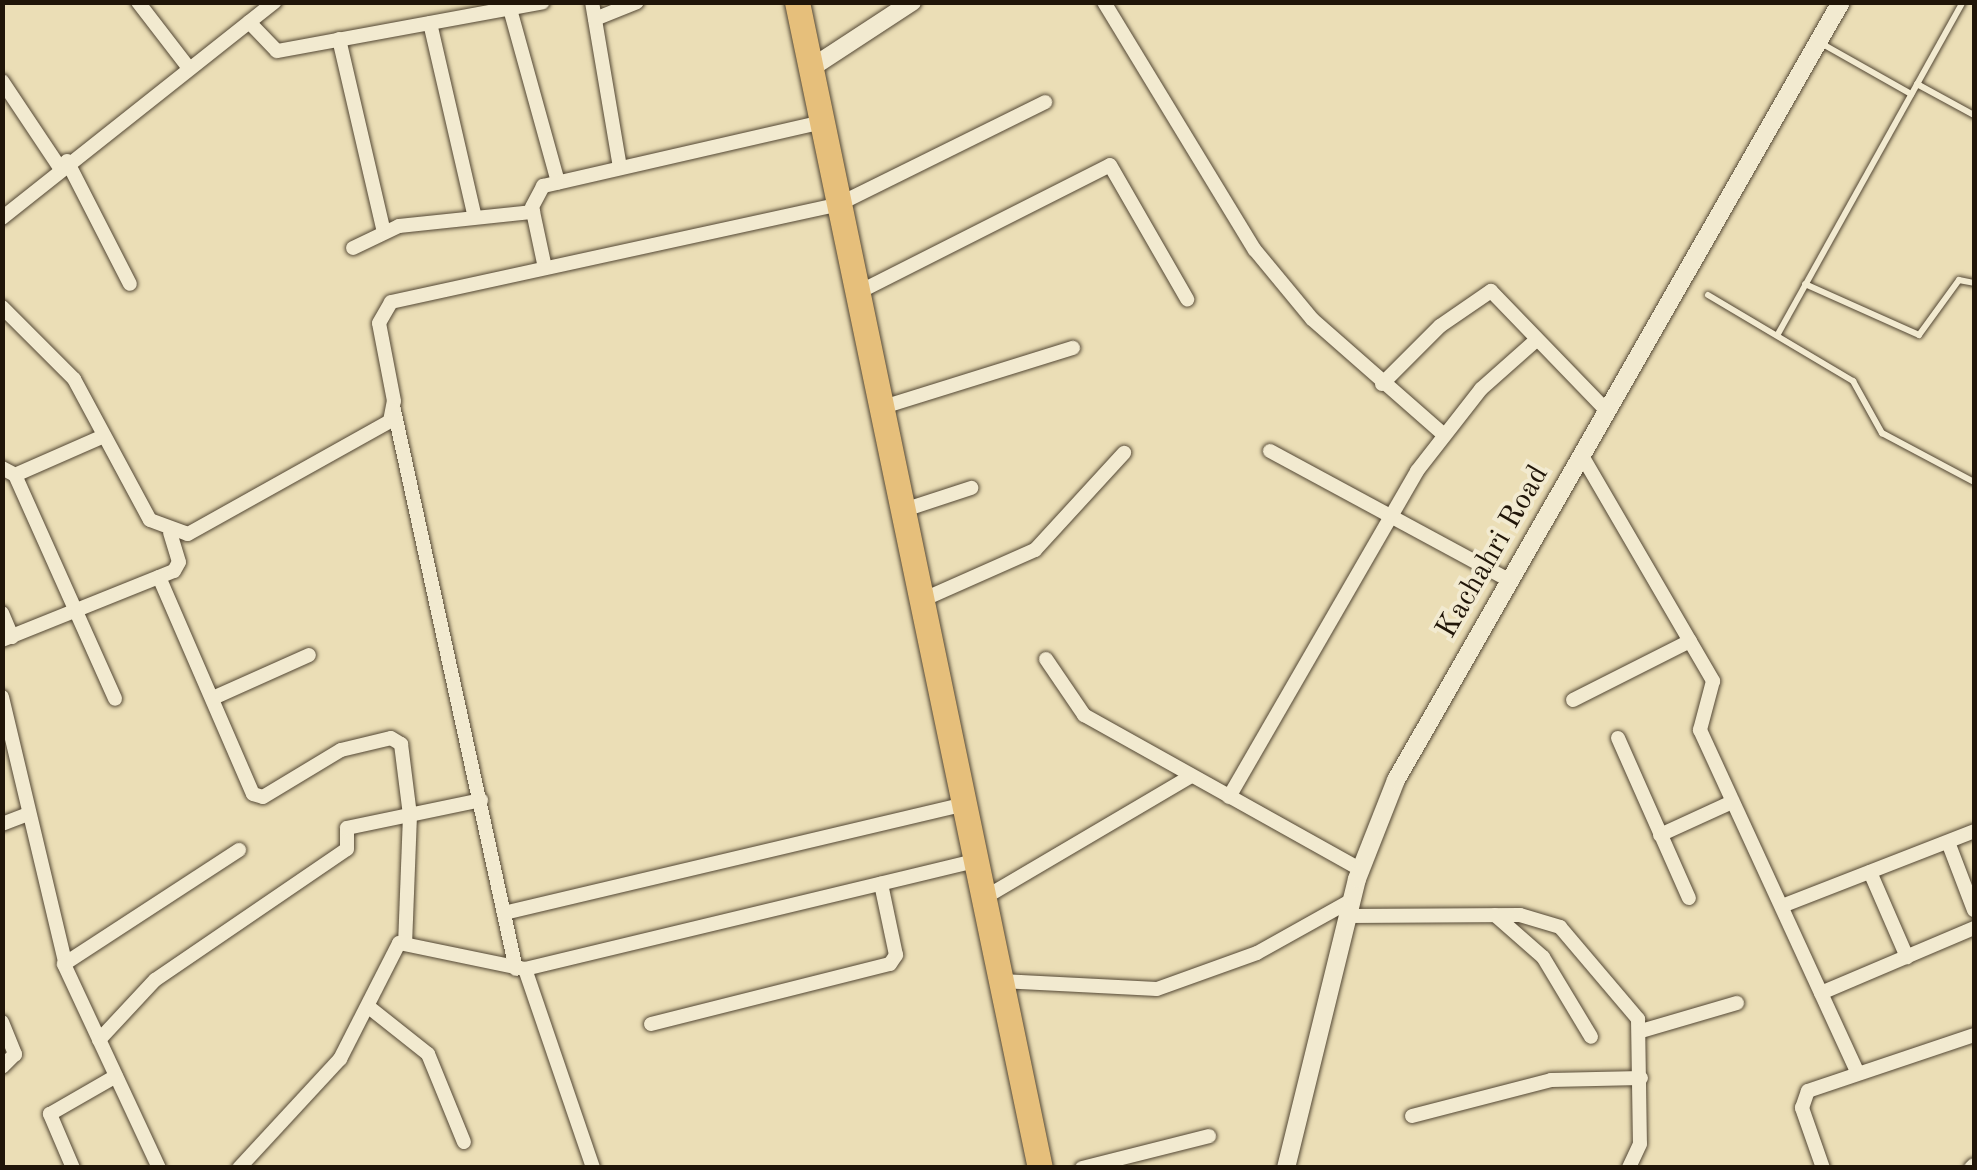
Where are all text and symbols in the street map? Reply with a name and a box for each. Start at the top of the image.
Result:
street label: Kachahri Road [1429,459,1557,645]

